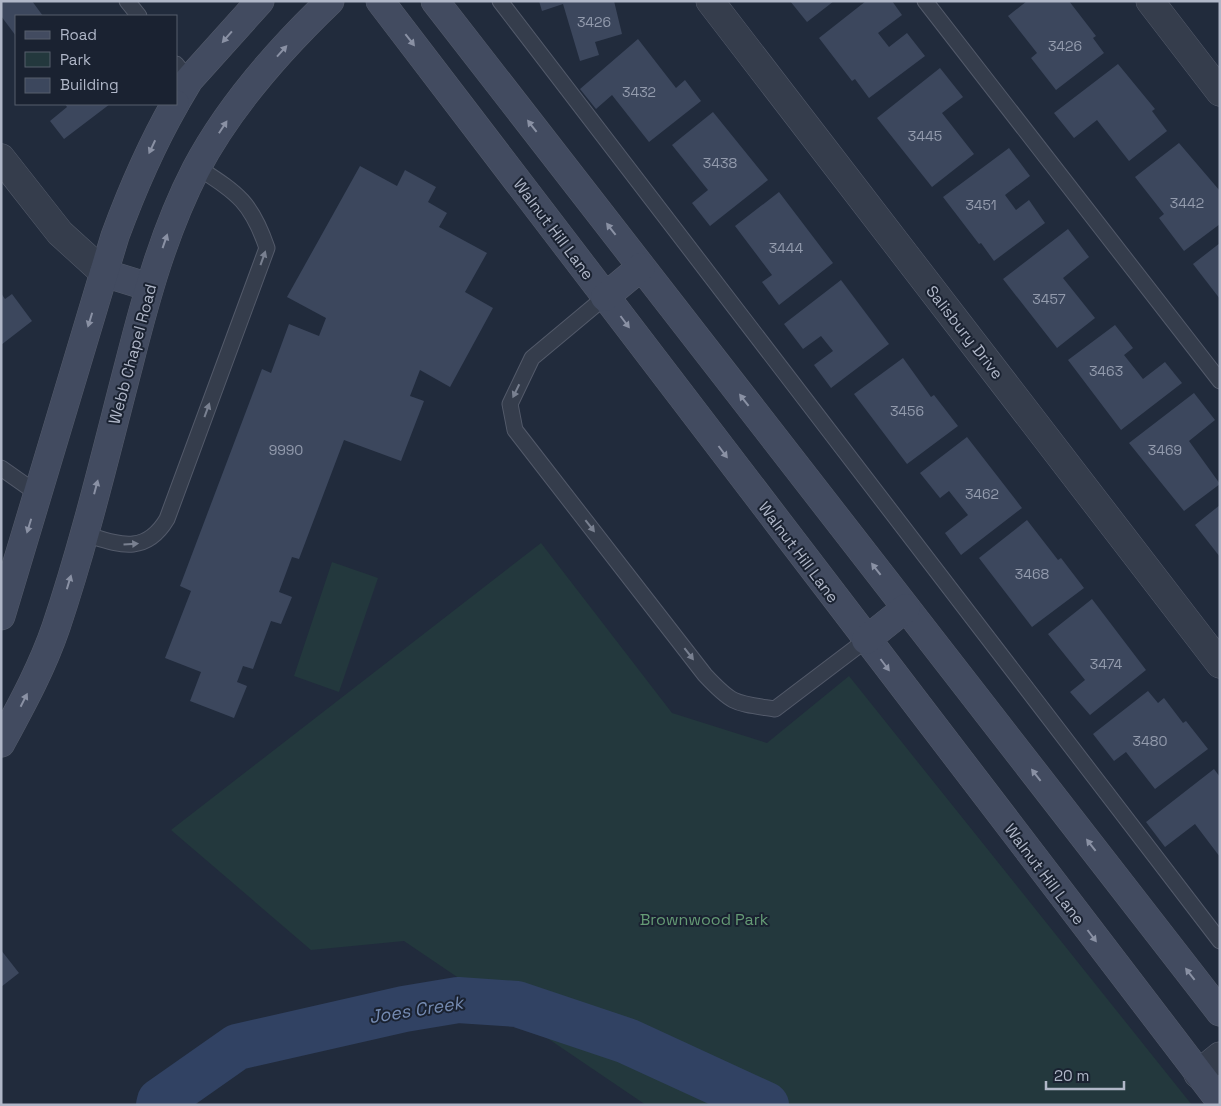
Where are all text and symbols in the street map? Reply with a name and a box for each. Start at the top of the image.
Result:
house number: 3426 [577,13,611,31]
legend [15,15,178,105]
text: Road [60,25,97,44]
one-way arrow [221,30,232,43]
one-way arrow [405,33,415,47]
house number: 3426 [1048,37,1082,55]
one-way arrow [276,46,288,58]
text: Park [60,50,91,69]
text: Building [60,75,119,94]
house number: 3432 [622,83,656,101]
one-way arrow [526,120,537,133]
one-way arrow [218,121,228,134]
house number: 3445 [908,127,942,145]
one-way arrow [148,140,156,154]
house number: 3438 [703,154,737,172]
street label: Walnut Hill Lane [509,174,599,284]
house number: 3442 [1170,194,1204,212]
house number: 3451 [965,196,997,214]
one-way arrow [606,222,617,235]
one-way arrow [162,234,169,249]
house number: 3444 [769,239,804,257]
one-way arrow [259,250,267,265]
street label: Salisbury Drive [921,281,1008,384]
street label: Webb Chapel Road [104,282,161,427]
house number: 3457 [1032,290,1066,308]
one-way arrow [86,312,94,327]
one-way arrow [619,316,630,329]
house number: 3463 [1089,362,1123,380]
one-way arrow [512,384,520,398]
one-way arrow [739,394,750,407]
house number: 3456 [890,402,924,420]
one-way arrow [204,403,211,418]
house number: 9990 [269,441,303,459]
house number: 3469 [1148,441,1182,459]
one-way arrow [718,445,728,459]
one-way arrow [92,479,100,495]
house number: 3462 [965,485,999,503]
street label: Walnut Hill Lane [754,497,844,607]
one-way arrow [24,518,32,533]
one-way arrow [584,519,595,532]
one-way arrow [123,540,139,548]
one-way arrow [871,563,882,576]
house number: 3468 [1015,565,1050,583]
one-way arrow [66,574,74,589]
one-way arrow [684,647,695,660]
house number: 3474 [1090,655,1123,673]
one-way arrow [880,658,890,672]
one-way arrow [20,693,28,707]
house number: 3480 [1133,732,1167,750]
one-way arrow [1031,768,1041,782]
street label: Walnut Hill Lane [1000,819,1090,929]
one-way arrow [1085,839,1096,852]
park label: Brownwood Park [640,909,769,930]
one-way arrow [1087,929,1097,943]
one-way arrow [1185,967,1195,981]
water label: Joes Creek [367,990,467,1028]
scale bar [1046,1058,1124,1090]
text: 20 m [1054,1066,1089,1085]

